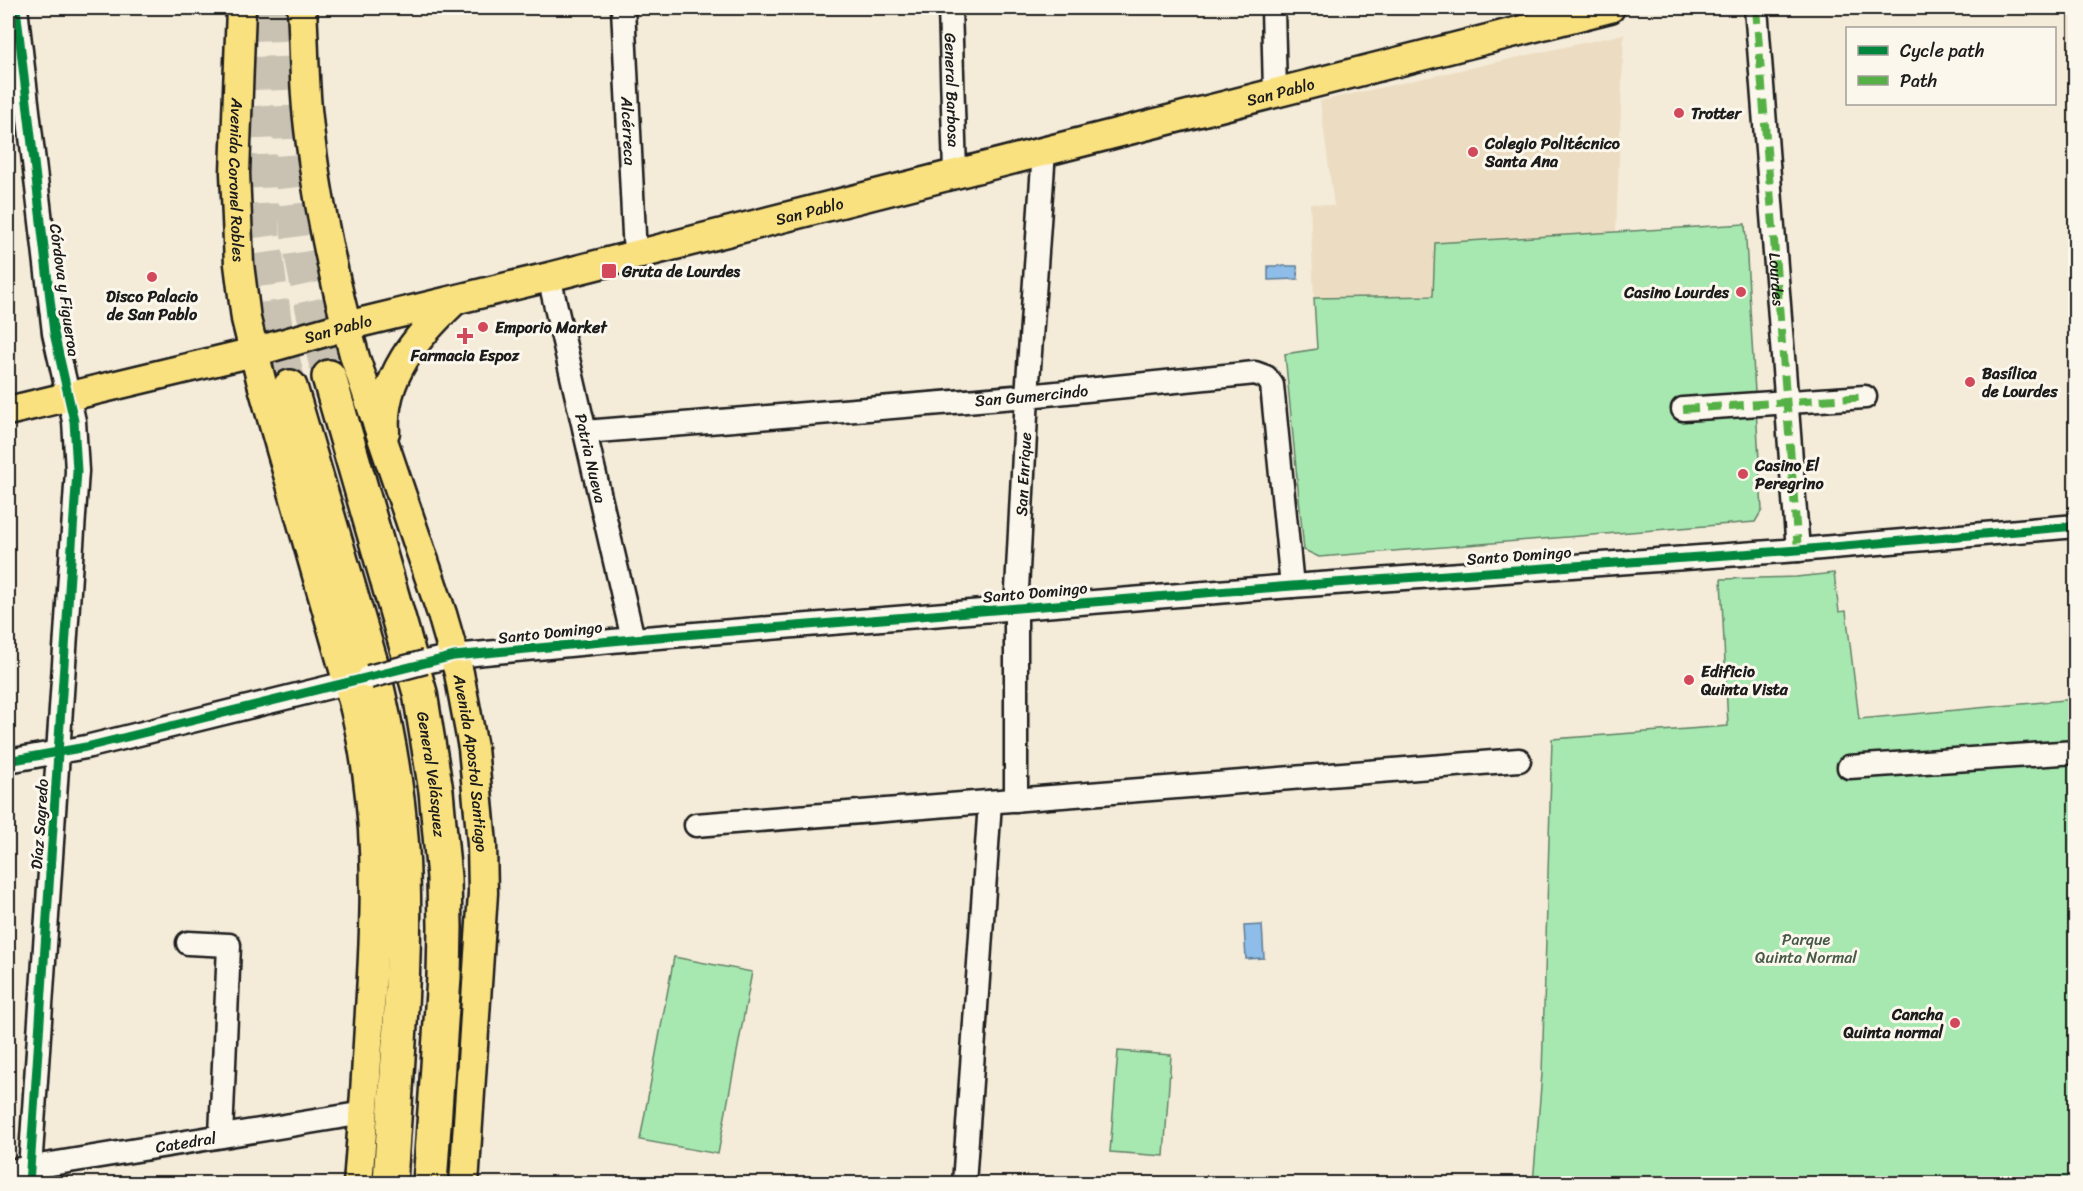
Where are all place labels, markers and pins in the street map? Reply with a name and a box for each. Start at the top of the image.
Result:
place label: Trotter [1691,99,1743,128]
marker: Trotter [1672,106,1686,120]
place label: Colegio Politécnico Santa Ana [1484,129,1621,176]
marker: Colegio Politécnico Santa Ana [1466,145,1480,159]
place label: Gruta de Lourdes [621,257,740,286]
marker: Gruta de Lourdes [600,262,618,280]
marker: Disco Palacio de San Pablo [145,270,159,284]
place label: Casino Lourdes [1623,278,1730,307]
place label: Disco Palacio de San Pablo [106,282,198,329]
marker: Casino Lourdes [1734,285,1748,299]
place label: Emporio Market [495,313,608,342]
marker: Emporio Market [476,320,490,334]
marker: Farmacia Espoz [458,329,472,343]
place label: Farmacia Espoz [410,341,520,370]
place label: Basílica de Lourdes [1982,359,2058,406]
marker: Basílica de Lourdes [1963,375,1977,389]
place label: Casino El Peregrino [1754,451,1824,498]
marker: Casino El Peregrino [1736,467,1750,481]
place label: Edificio Quinta Vista [1700,657,1789,704]
marker: Edificio Quinta Vista [1682,673,1696,687]
place label: Cancha Quinta normal [1843,1000,1944,1047]
marker: Cancha Quinta normal [1948,1016,1962,1030]

